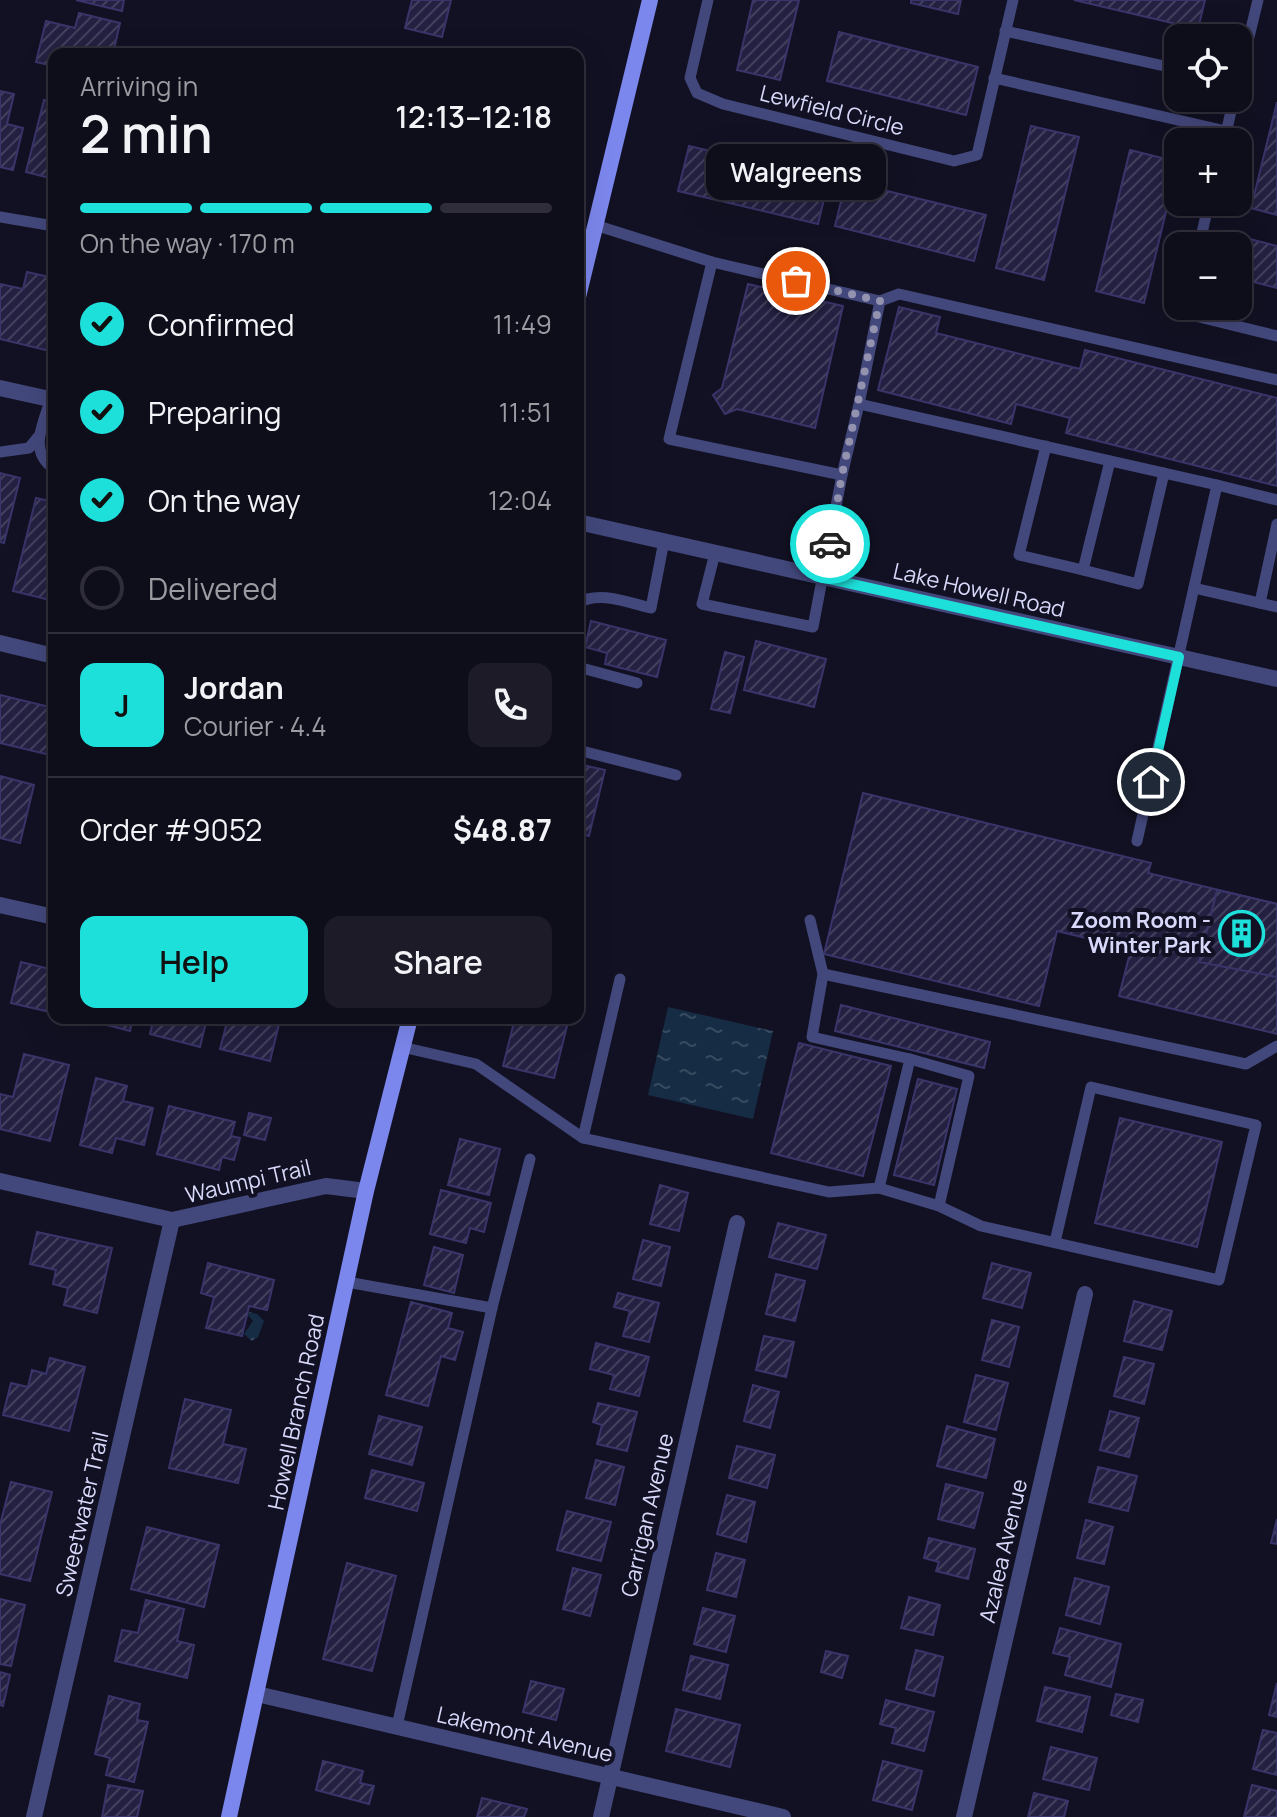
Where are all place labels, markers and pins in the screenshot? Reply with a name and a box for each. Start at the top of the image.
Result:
callout: Walgreens [706,145,886,201]
pin [762,247,830,315]
pin [1117,748,1185,816]
place label: Zoom Room - Winter Park [1070,905,1212,960]
building icon: Zoom Room - Winter Park [1218,909,1266,957]

